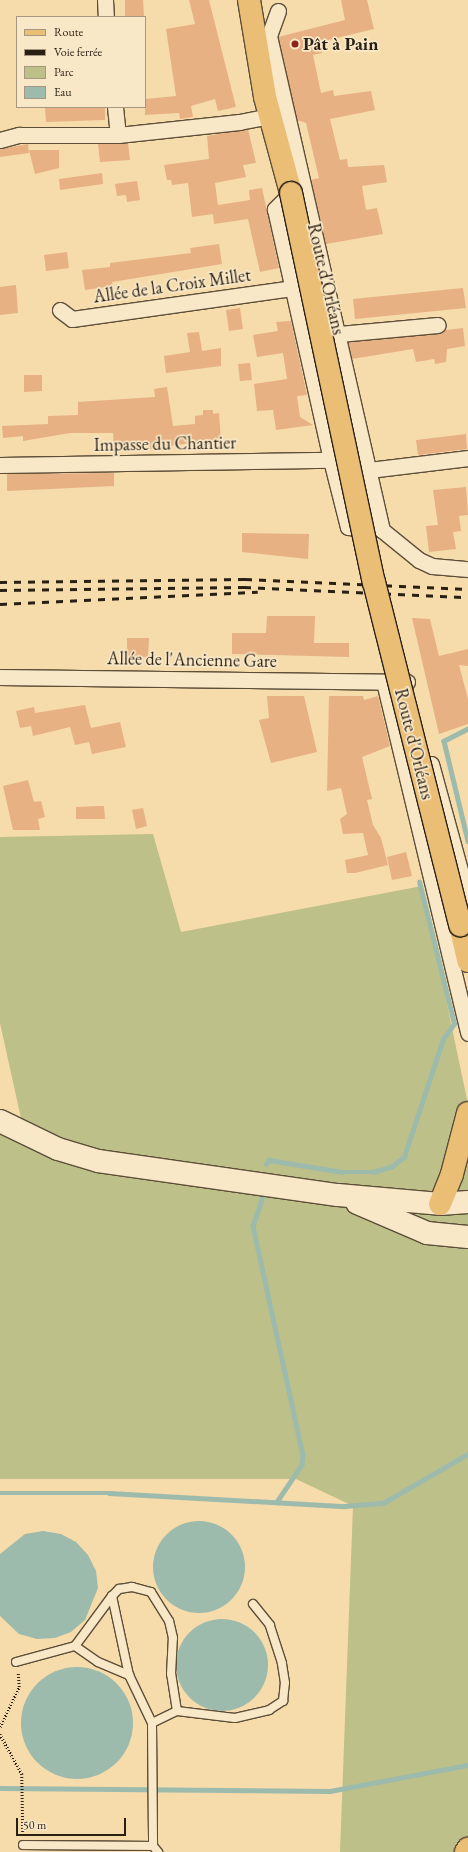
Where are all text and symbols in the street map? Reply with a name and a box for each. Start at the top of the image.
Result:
legend [16,16,146,108]
text: Route [54,24,83,40]
place label: Pât à Pain [303,33,378,55]
marker: Pât à Pain [290,39,300,49]
text: Voie ferrée [54,44,102,60]
text: Parc [54,64,74,80]
text: Eau [54,84,72,100]
street label: Route d'Orléans [303,221,349,337]
street label: Allée de la Croix Millet [92,264,252,308]
street label: Impasse du Chantier [94,432,236,456]
street label: Allée de l'Ancienne Gare [107,648,277,672]
street label: Route d'Orléans [390,686,438,802]
scale bar [18,1810,128,1836]
text: 50 m [23,1817,46,1833]

